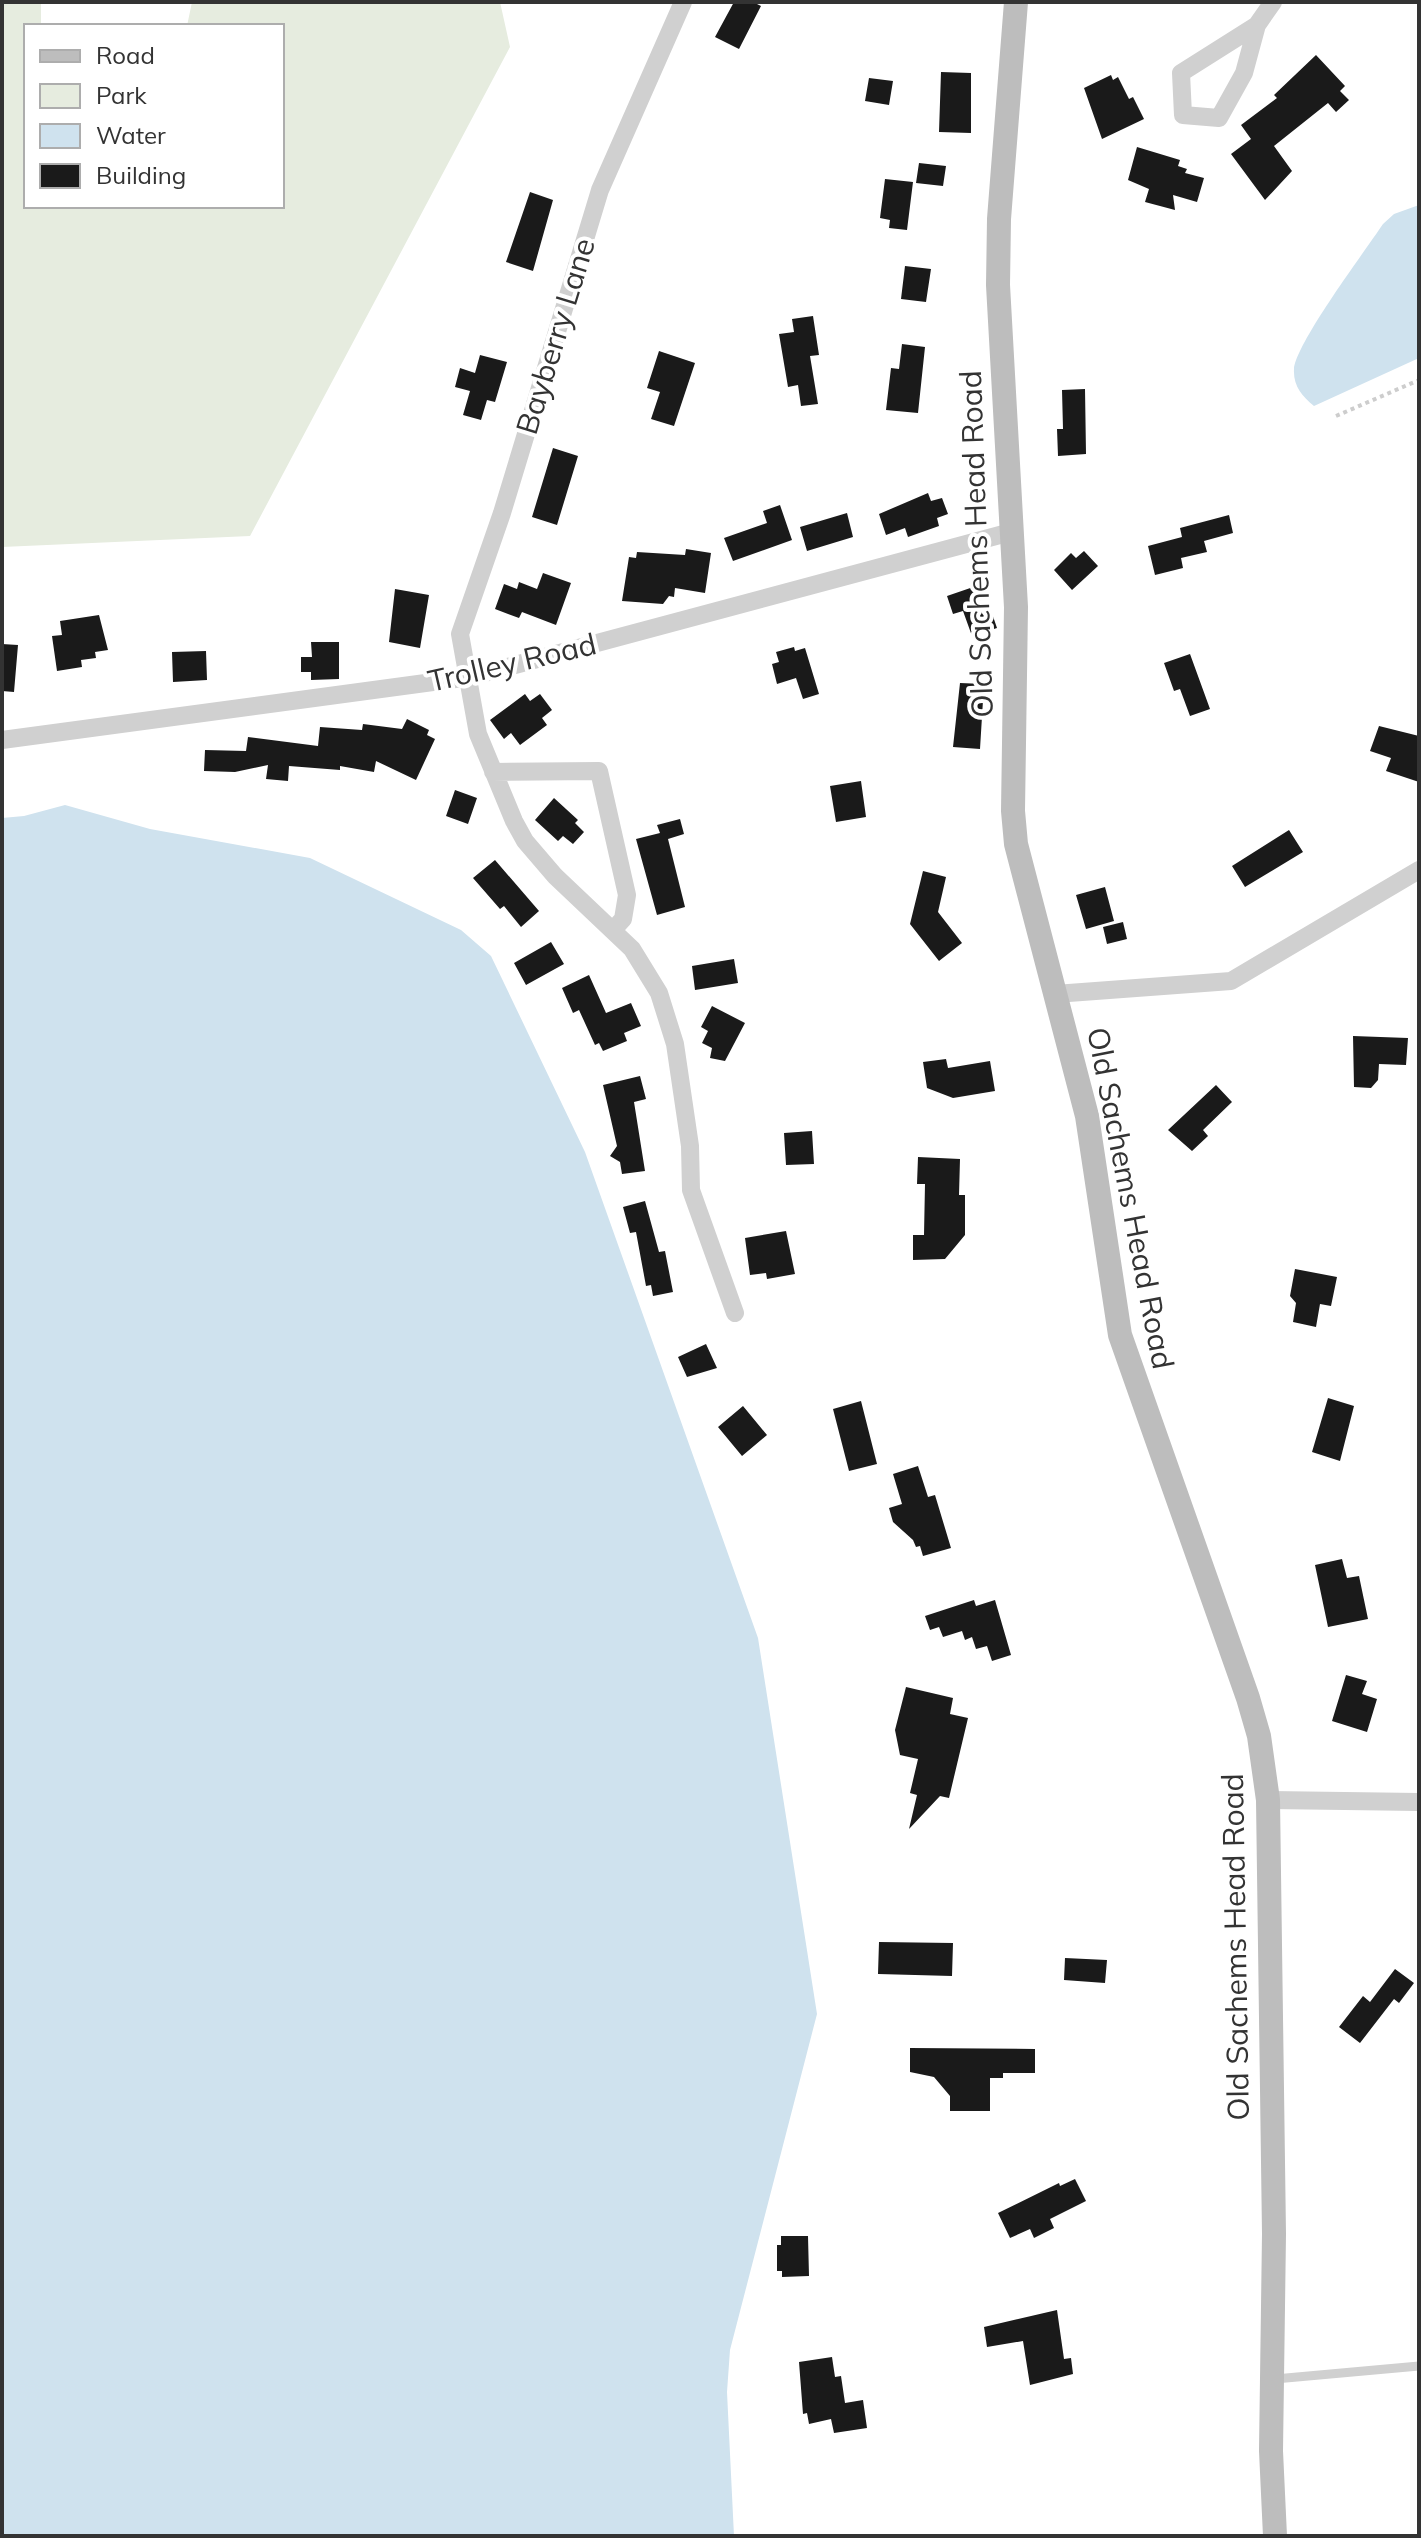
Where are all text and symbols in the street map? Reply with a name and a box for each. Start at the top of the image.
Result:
legend [24,24,284,208]
text: Road [96,40,155,70]
text: Park [96,80,147,110]
text: Water [96,120,166,150]
text: Building [96,160,186,190]
street label: Bayberry Lane [507,233,603,439]
street label: Old Sachems Head Road [951,370,1001,718]
street label: Trolley Road [424,624,600,700]
street label: Old Sachems Head Road [1079,1024,1183,1372]
street label: Old Sachems Head Road [1213,1773,1257,2121]

